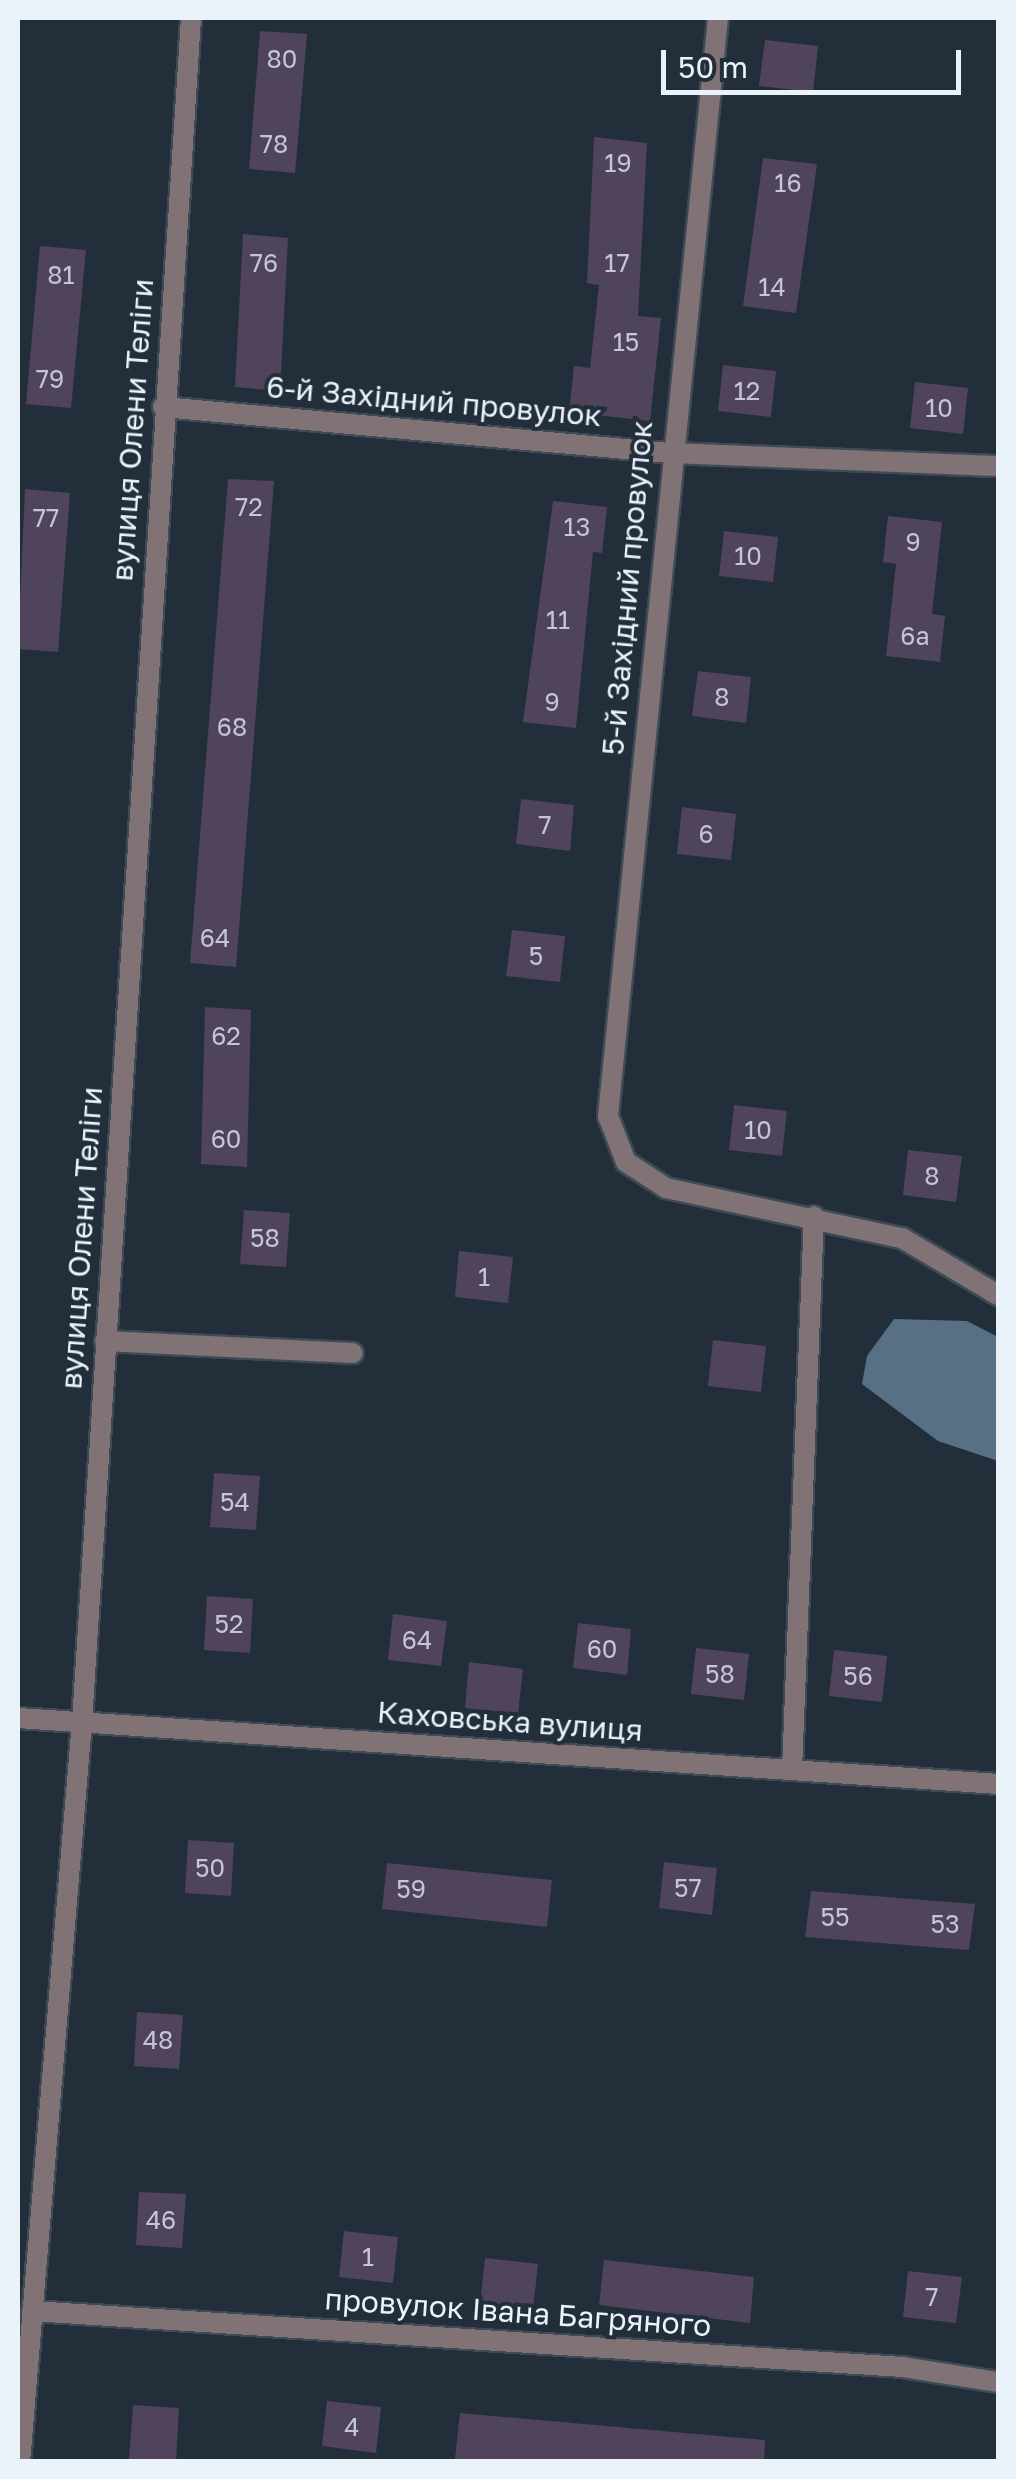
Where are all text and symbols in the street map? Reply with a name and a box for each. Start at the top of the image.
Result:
scale bar [666,30,966,92]
house number: 80 [267,44,297,74]
text: 50 m [678,49,748,85]
house number: 78 [260,129,288,159]
house number: 19 [604,148,632,178]
house number: 16 [774,168,802,198]
house number: 76 [250,248,278,278]
house number: 17 [604,248,630,278]
house number: 81 [47,260,75,290]
house number: 14 [758,272,786,302]
street label: вулиця Олени Теліги [103,278,161,582]
house number: 15 [613,327,639,357]
house number: 79 [36,364,64,394]
street label: 6-й Західний провулок [265,368,603,434]
house number: 12 [734,376,760,406]
house number: 10 [925,393,953,423]
street label: 5-й Західний провулок [594,419,660,757]
house number: 72 [235,492,263,522]
house number: 77 [33,503,59,533]
house number: 13 [564,512,590,542]
house number: 9 [905,527,921,557]
house number: 10 [734,541,762,571]
house number: 11 [546,605,570,635]
house number: 6а [900,621,930,651]
house number: 8 [714,682,730,712]
house number: 9 [544,687,560,717]
house number: 68 [217,712,247,742]
house number: 7 [538,810,552,840]
house number: 6 [698,819,714,849]
house number: 64 [200,923,230,953]
house number: 5 [529,941,543,971]
house number: 62 [211,1021,241,1051]
street label: вулиця Олени Теліги [52,1086,110,1390]
house number: 10 [744,1115,772,1145]
house number: 60 [211,1124,241,1154]
house number: 8 [924,1161,940,1191]
house number: 58 [250,1223,280,1253]
house number: 1 [478,1262,490,1292]
house number: 54 [220,1487,250,1517]
house number: 52 [215,1609,243,1639]
house number: 64 [402,1625,432,1655]
house number: 60 [587,1634,617,1664]
house number: 58 [705,1659,735,1689]
house number: 56 [843,1661,873,1691]
street label: Каховська вулиця [376,1694,644,1748]
house number: 50 [195,1853,225,1883]
house number: 57 [674,1873,702,1903]
house number: 59 [396,1874,426,1904]
house number: 55 [821,1902,849,1932]
house number: 53 [930,1909,960,1939]
house number: 48 [143,2025,173,2055]
house number: 46 [146,2205,176,2235]
house number: 1 [362,2242,374,2272]
street label: провулок Івана Багряного [324,2281,712,2343]
house number: 7 [925,2282,939,2312]
house number: 4 [344,2412,360,2442]

